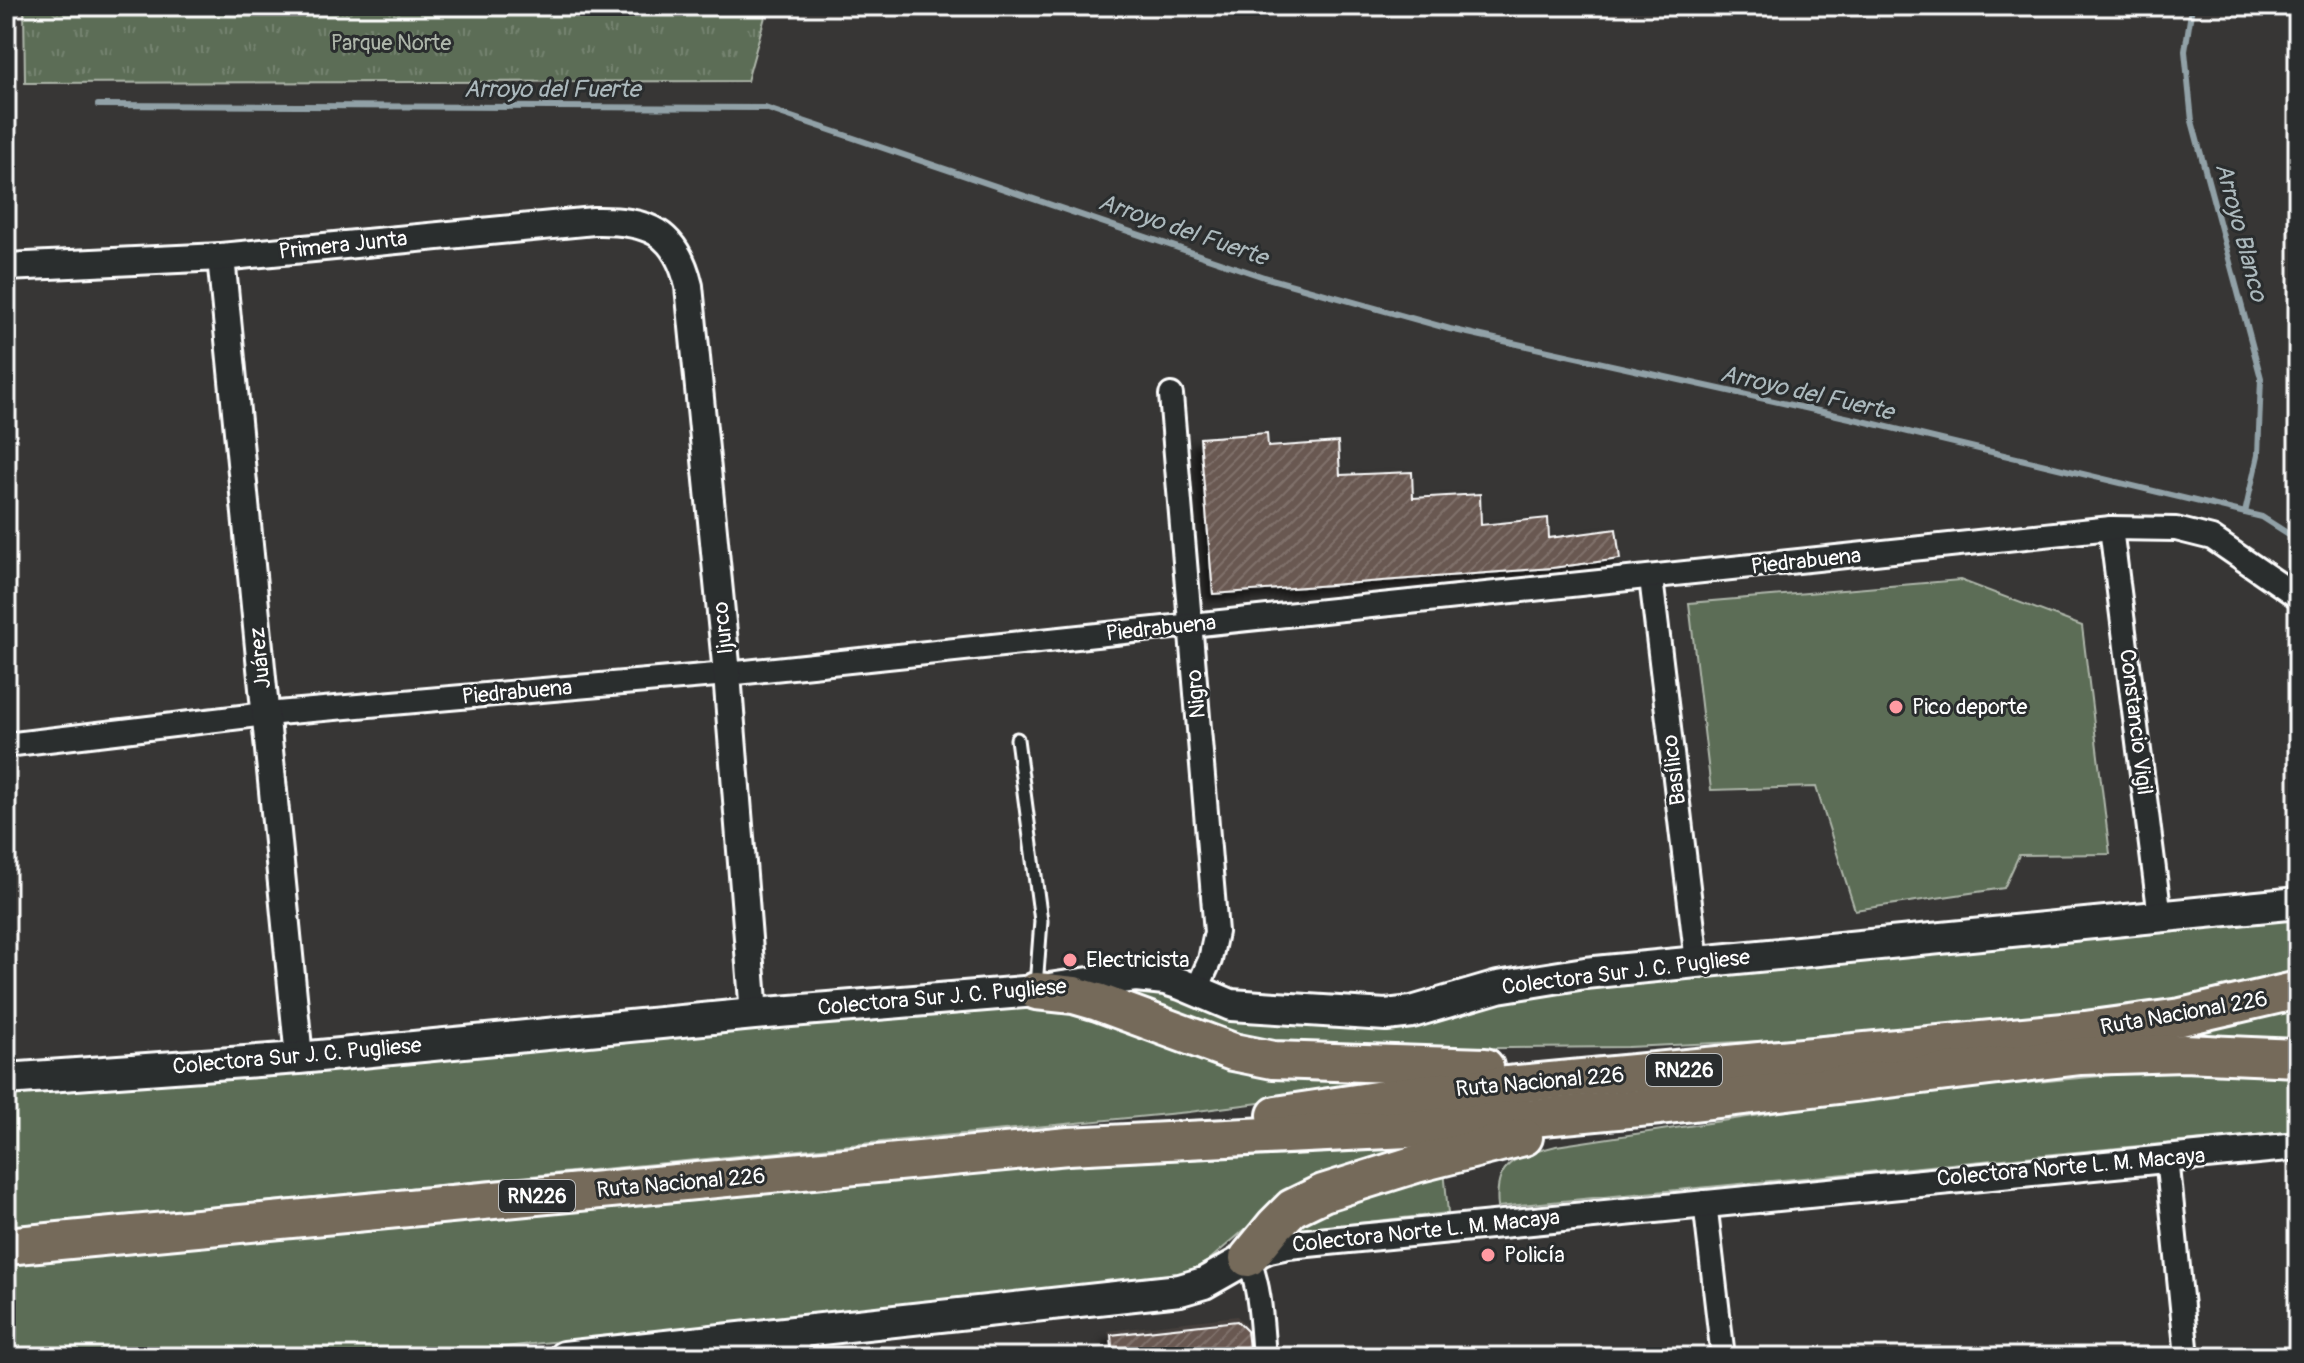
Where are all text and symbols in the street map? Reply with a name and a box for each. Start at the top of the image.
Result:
park label: Parque Norte [331,29,451,57]
water label: Arroyo del Fuerte [464,75,642,104]
water label: Arroyo Blanco [2209,160,2274,306]
water label: Arroyo del Fuerte [1095,188,1273,273]
street label: Primera Junta [277,224,409,266]
water label: Arroyo del Fuerte [1718,359,1898,427]
street label: Piedrabuena [1749,541,1863,581]
street label: Ijurco [706,600,740,656]
street label: Piedrabuena [1104,608,1218,648]
street label: Juárez [243,626,277,690]
street label: Constancio Vigil [2113,647,2159,797]
street label: Nigro [1180,668,1212,720]
street label: Piedrabuena [461,673,573,711]
place label: Pico deporte [1912,693,2028,721]
marker: Pico deporte [1887,698,1905,716]
street label: Basílico [1656,733,1692,807]
street label: Colectora Sur J. C. Pugliese [1500,943,1752,1001]
place label: Electricista [1086,946,1189,974]
marker: Electricista [1061,951,1079,969]
street label: Colectora Sur J. C. Pugliese [816,972,1068,1022]
street label: Ruta Nacional 226 [2098,984,2270,1042]
street label: Colectora Sur J. C. Pugliese [171,1031,423,1081]
road number: RN226 [1646,1054,1722,1086]
street label: Ruta Nacional 226 [1454,1061,1626,1103]
street label: Colectora Norte L. M. Macaya [1936,1141,2206,1193]
street label: Ruta Nacional 226 [595,1162,767,1204]
road number: RN226 [499,1180,575,1212]
street label: Colectora Norte L. M. Macaya [1291,1203,1561,1259]
place label: Policía [1504,1241,1565,1269]
marker: Policía [1479,1246,1497,1264]

